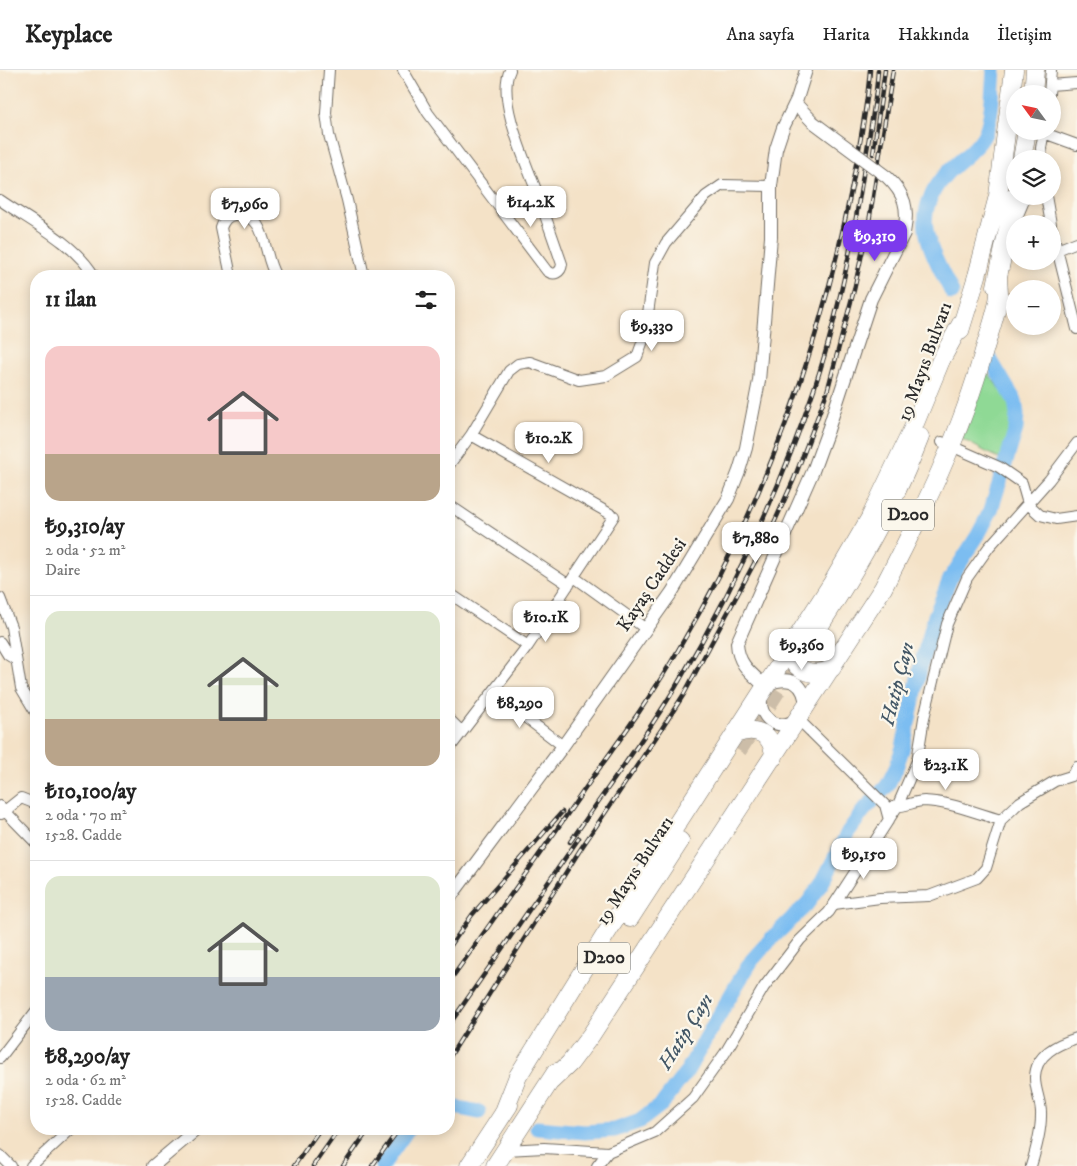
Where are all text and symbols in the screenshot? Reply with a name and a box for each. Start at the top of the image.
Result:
text: Keyplace [25,20,113,50]
text: Ana sayfa [727,24,794,46]
text: Harita [822,24,870,46]
text: Hakkında [898,24,969,46]
text: İletişim [997,24,1052,46]
north arrow [1006,85,1061,140]
map controls [1006,85,1061,335]
button: layers [1006,150,1061,205]
pin: ₺14.2K [490,186,572,228]
pin: ₺7,960 [204,188,286,230]
text: ₺14.2K [507,192,555,212]
text: ₺7,960 [222,194,268,214]
button: + [1006,215,1061,270]
pin: ₺9,310 [834,220,916,262]
text: ₺9,310 [854,226,896,246]
button: − [1006,280,1061,335]
icon: filters [412,286,440,314]
text: 11 ilan [45,287,97,313]
street label: 19 Mayıs Bulvarı [893,299,957,425]
pin: ₺9,330 [611,310,693,352]
text: ₺9,330 [631,316,673,336]
icon: home [198,378,288,468]
pin: ₺10.2K [508,422,590,464]
text: ₺10.2K [526,428,572,448]
road number: D200 [882,500,934,530]
text: ₺9,310/ay [45,514,124,540]
pin: ₺7,880 [715,522,797,564]
text: ₺7,880 [733,528,779,548]
street label: Kayaş Caddesi [612,534,692,636]
text: 2 oda · 52 m² [45,540,126,560]
text: Daire [45,560,80,580]
pin: ₺10.1K [505,600,587,643]
text: ₺10.1K [524,607,568,627]
pin: ₺9,360 [761,628,843,671]
text: ₺9,360 [780,635,824,655]
water label: Hatip Çayı [875,640,920,729]
icon: home [198,644,288,734]
pin: ₺8,290 [479,686,561,729]
text: ₺8,290 [497,693,543,713]
pin: ₺23.1K [905,748,987,791]
text: ₺23.1K [924,755,968,775]
text: ₺10,100/ay [45,779,136,805]
text: 2 oda · 70 m² [45,805,127,825]
street label: 19 Mayıs Bulvarı [591,812,679,930]
text: 1528. Cadde [45,825,122,845]
pin: ₺9,150 [823,838,905,880]
text: ₺9,150 [842,844,886,864]
icon: home [198,909,288,999]
road number: D200 [578,942,630,974]
water label: Hatip Çayı [652,989,719,1076]
text: ₺8,290/ay [45,1044,130,1070]
text: 2 oda · 62 m² [45,1070,126,1090]
text: 1528. Cadde [45,1090,122,1110]

